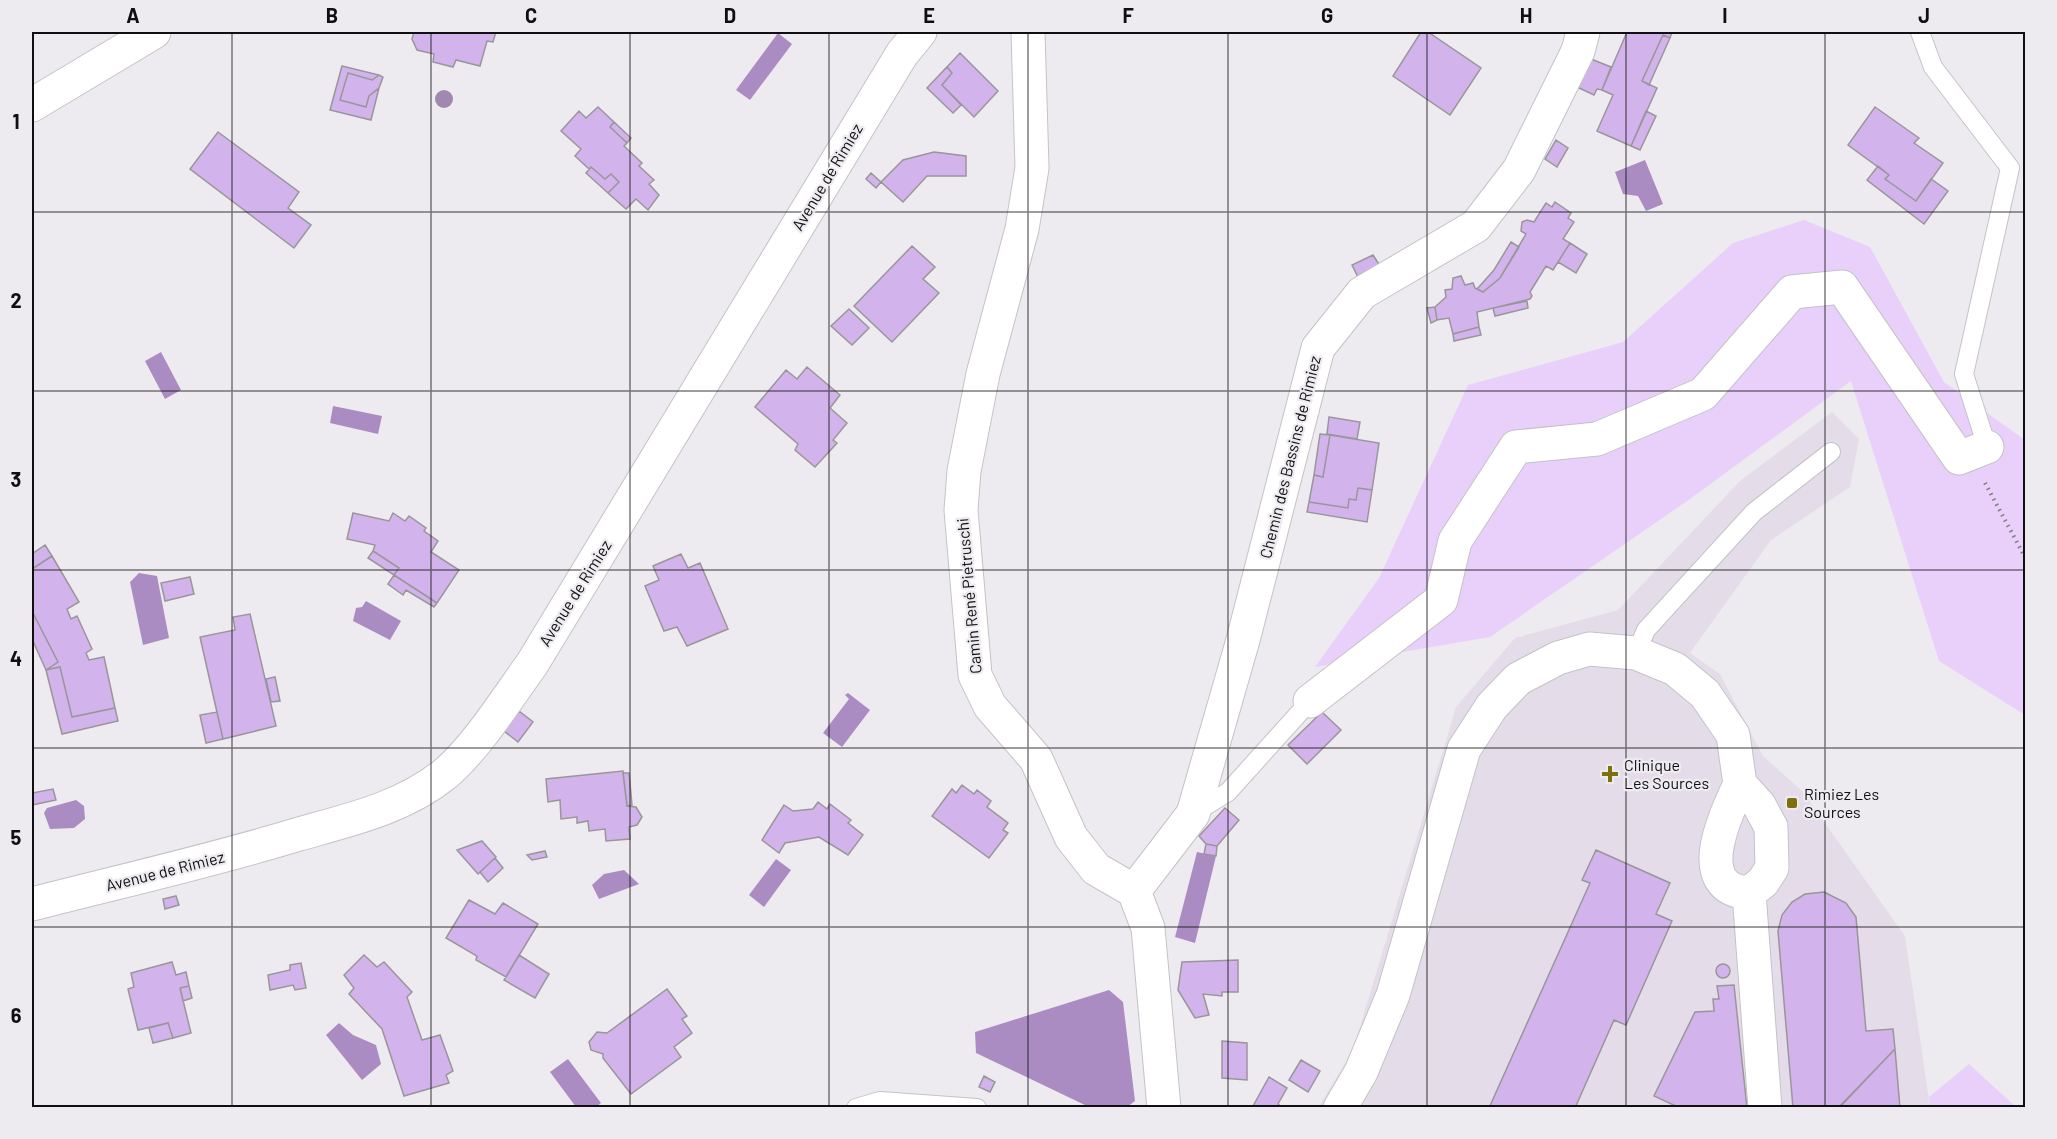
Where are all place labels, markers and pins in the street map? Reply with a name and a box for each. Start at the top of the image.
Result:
place label: Clinique Les Sources [1624,755,1709,792]
marker: Clinique Les Sources [1601,765,1619,783]
place label: Rimiez Les Sources [1804,784,1879,821]
marker: Rimiez Les Sources [1785,796,1799,810]

